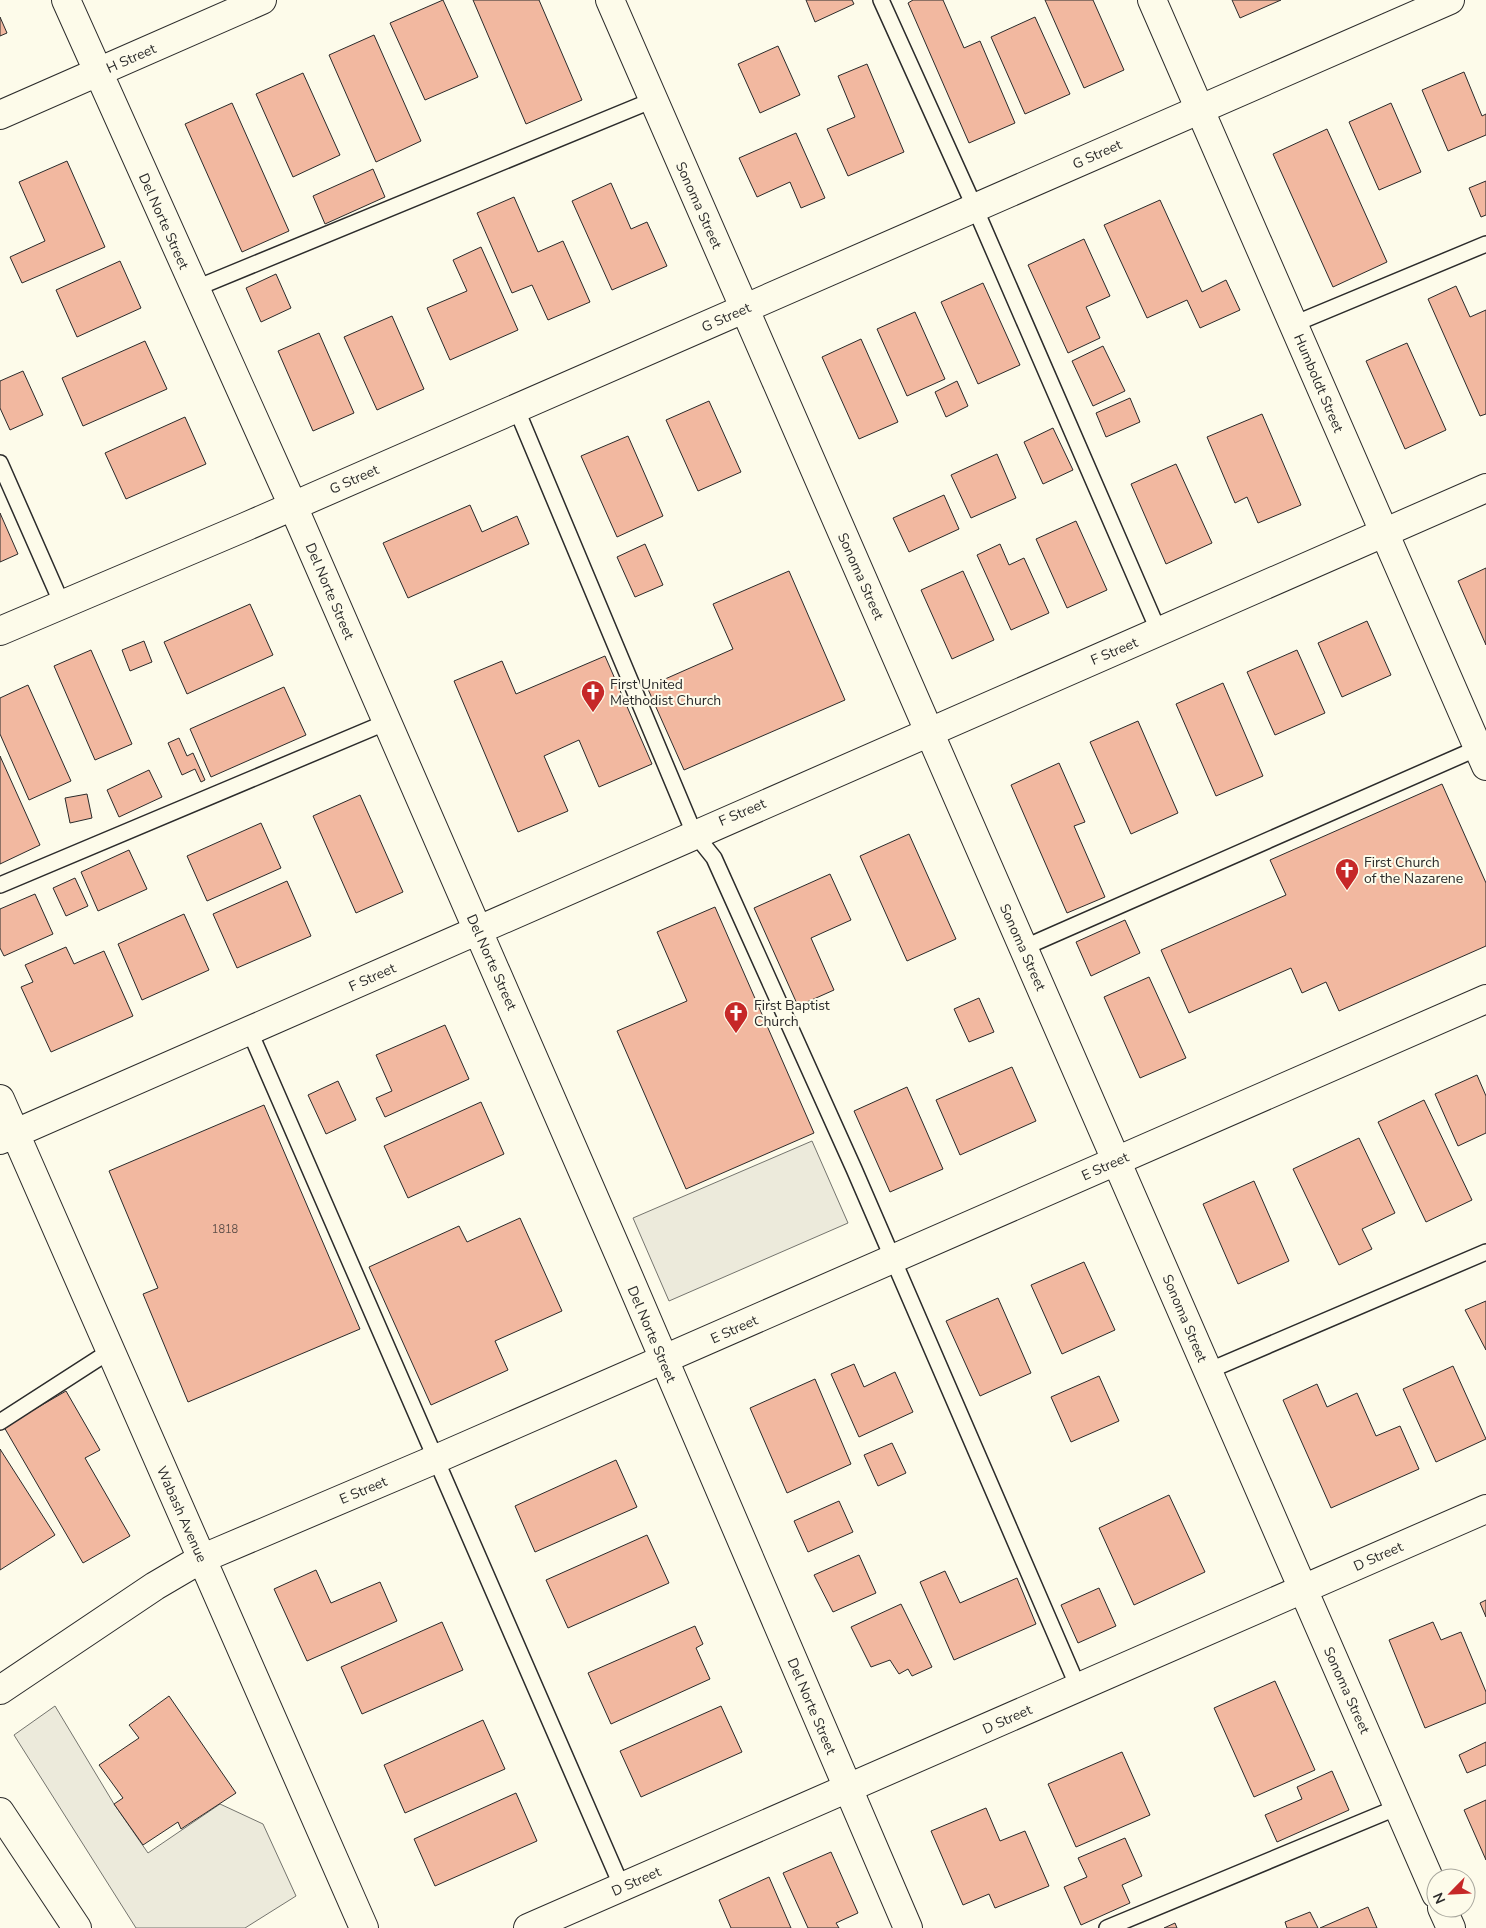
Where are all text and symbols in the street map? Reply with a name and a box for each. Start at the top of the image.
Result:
street label: H Street [103,39,159,78]
street label: G Street [1070,135,1125,174]
street label: Sonoma Street [671,159,726,252]
street label: Del Norte Street [134,170,193,272]
street label: G Street [699,298,754,337]
street label: Humboldt Street [1289,331,1348,435]
street label: G Street [327,460,382,499]
street label: Sonoma Street [833,530,888,623]
street label: Del Norte Street [301,540,358,642]
street label: F Street [1088,633,1141,670]
place label: First United Methodist Church [610,675,721,710]
church icon: First United Methodist Church [580,679,606,713]
street label: F Street [716,794,769,831]
place label: First Church of the Nazarene [1364,853,1463,888]
church icon: First Church of the Nazarene [1334,857,1360,891]
street label: Sonoma Street [995,901,1050,994]
street label: Del Norte Street [462,911,521,1013]
street label: F Street [346,959,399,996]
place label: First Baptist Church [754,996,830,1031]
church icon: First Baptist Church [723,1000,749,1034]
street label: E Street [1079,1148,1132,1185]
house number: 1818 [212,1222,239,1237]
street label: Sonoma Street [1158,1272,1212,1365]
street label: Del Norte Street [623,1283,680,1385]
street label: E Street [708,1311,761,1348]
street label: Wabash Avenue [152,1463,211,1565]
street label: E Street [336,1472,390,1509]
street label: D Street [1351,1537,1406,1576]
street label: Sonoma Street [1319,1644,1374,1737]
street label: Del Norte Street [783,1655,840,1757]
street label: D Street [980,1700,1035,1739]
street label: D Street [609,1862,664,1901]
north arrow [1426,1868,1476,1918]
text: N [1429,1889,1450,1907]

